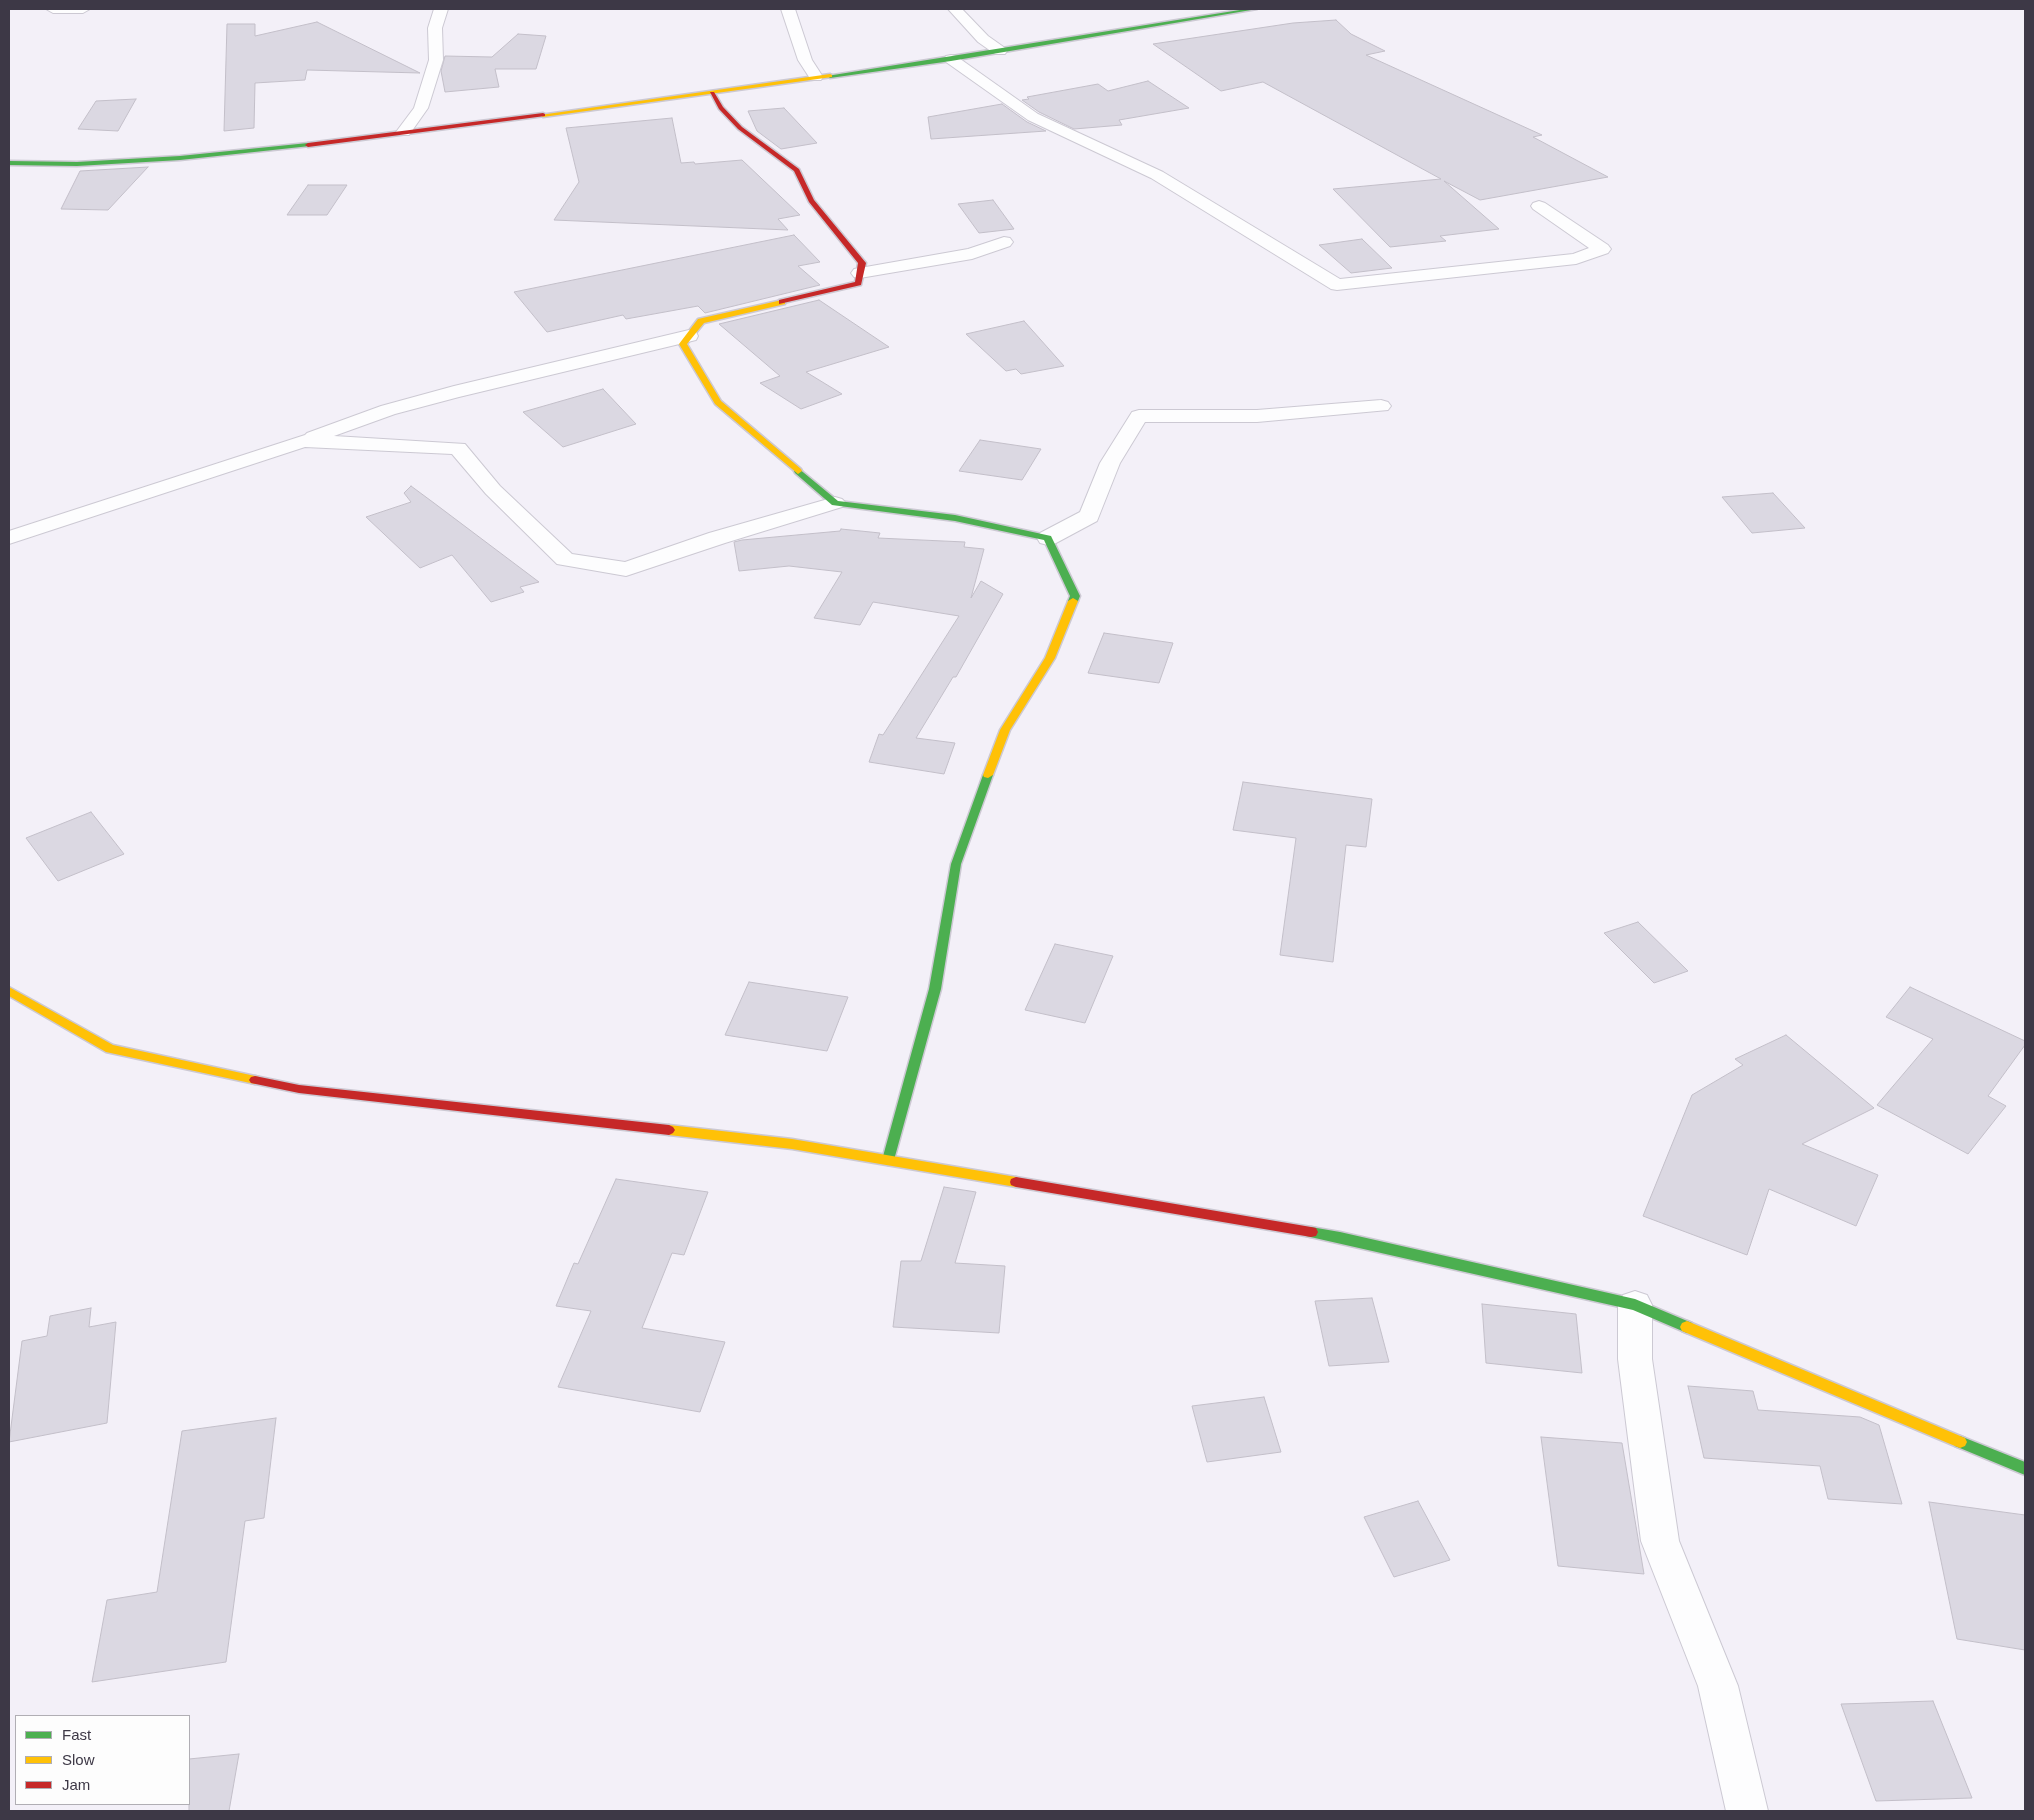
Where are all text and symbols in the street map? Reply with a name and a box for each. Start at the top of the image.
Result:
legend [15,1715,190,1805]
text: Fast [62,1726,91,1743]
text: Slow [62,1751,95,1768]
text: Jam [62,1776,90,1793]

